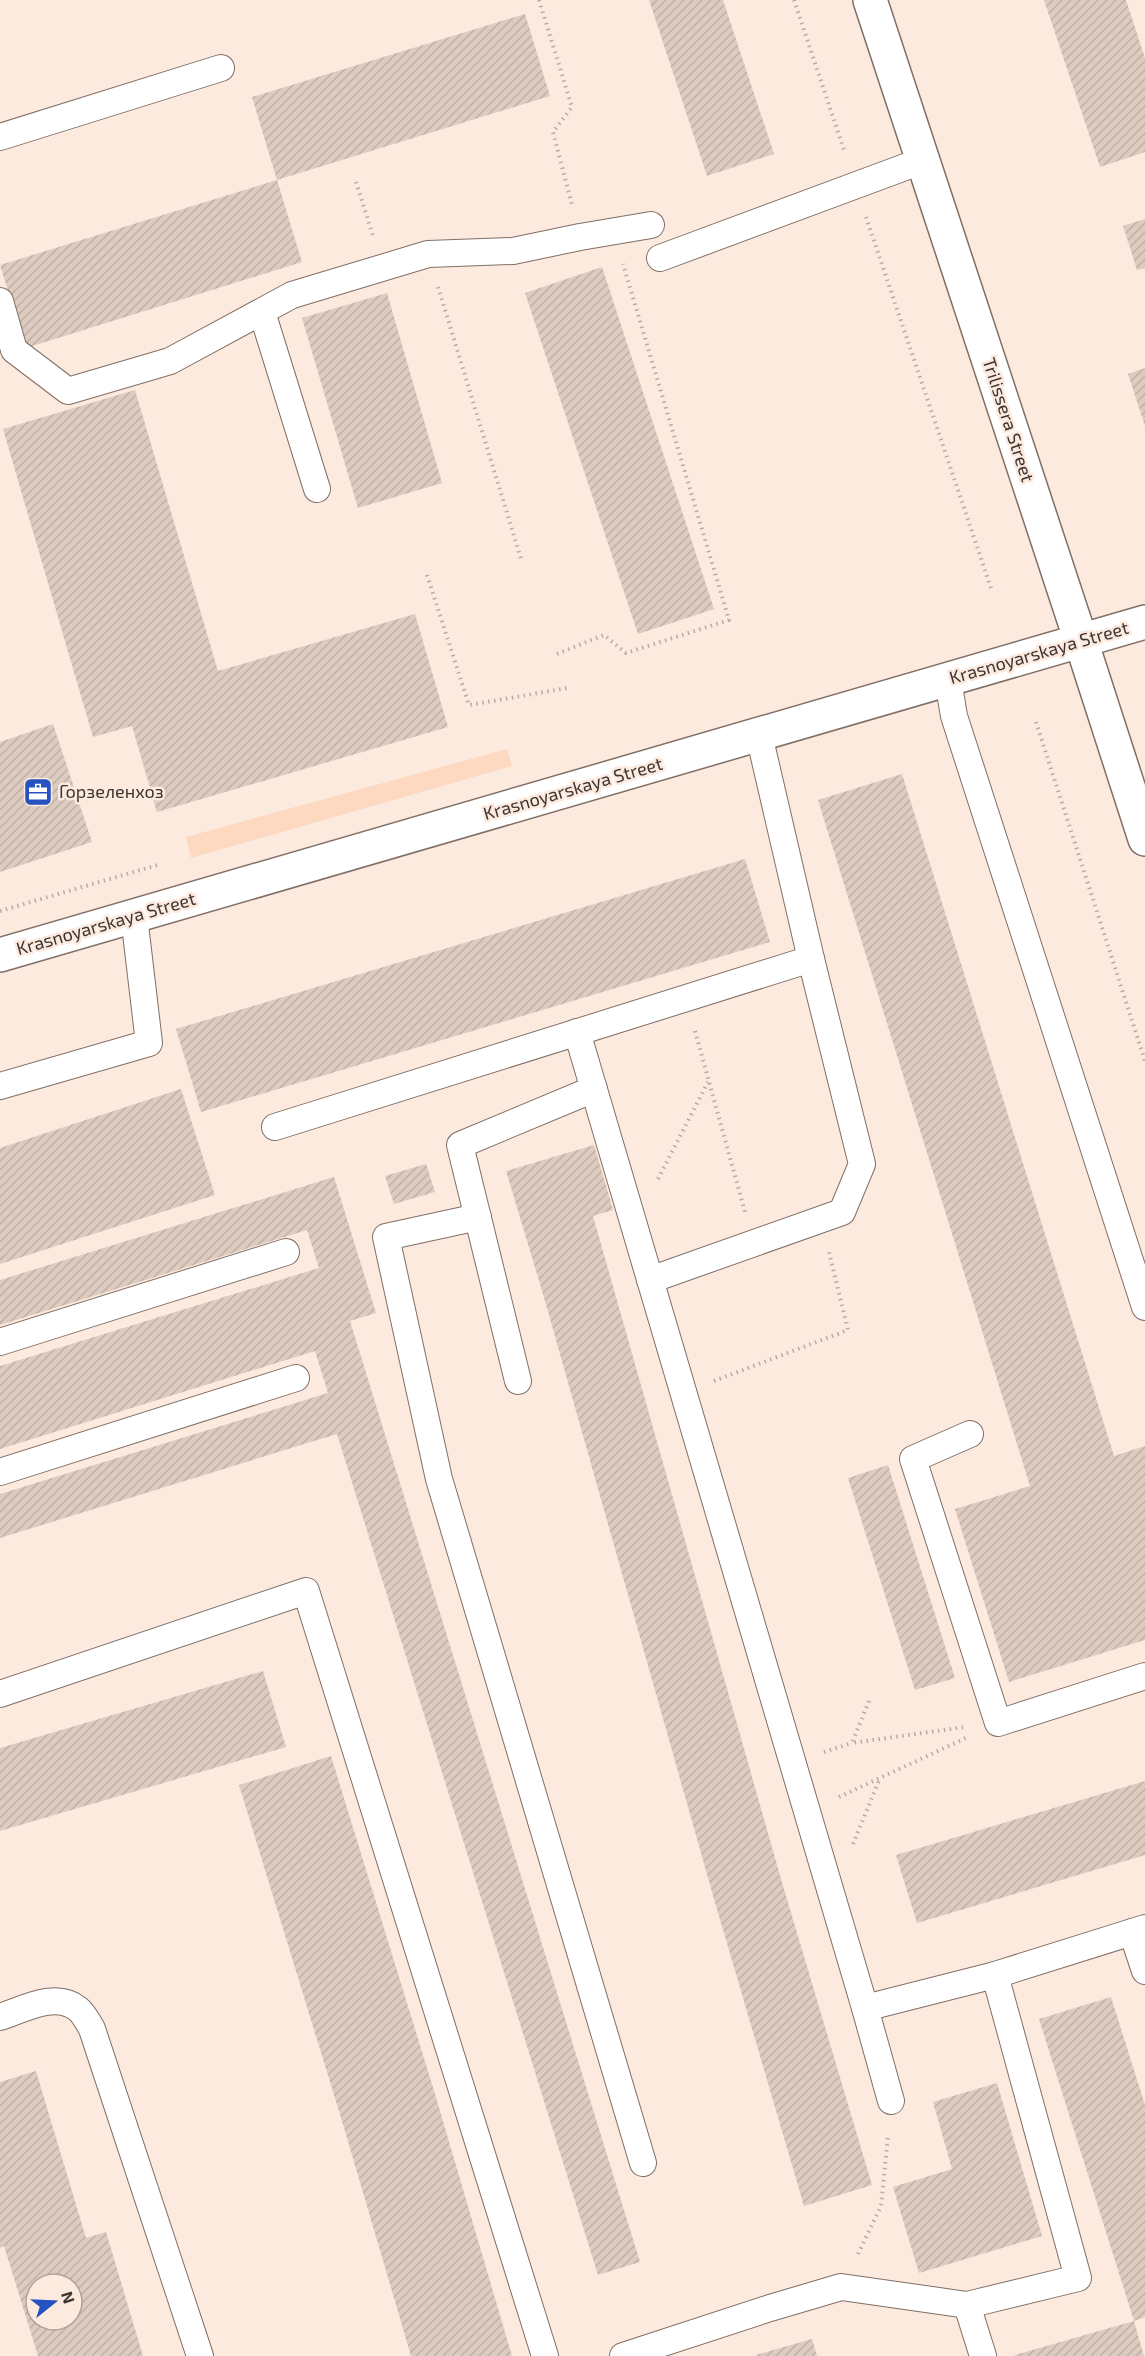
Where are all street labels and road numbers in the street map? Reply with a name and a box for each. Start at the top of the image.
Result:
street label: Trilissera Street [978,355,1039,485]
street label: Krasnoyarskaya Street [947,616,1131,688]
street label: Krasnoyarskaya Street [481,752,665,824]
street label: Krasnoyarskaya Street [14,887,198,959]

